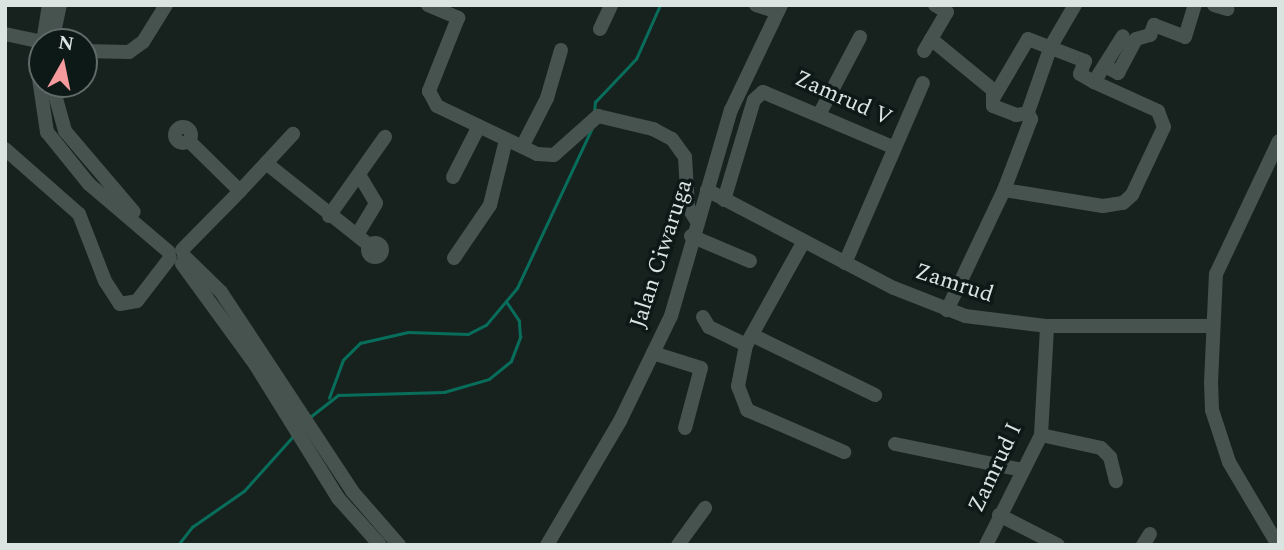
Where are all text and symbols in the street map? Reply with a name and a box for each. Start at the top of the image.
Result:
north arrow [28,28,98,98]
text: N [56,28,76,59]
street label: Zamrud V [790,65,896,133]
street label: Jalan Ciwaruga [625,176,699,332]
street label: Zamrud [911,258,997,310]
street label: Zamrud I [963,419,1029,517]

